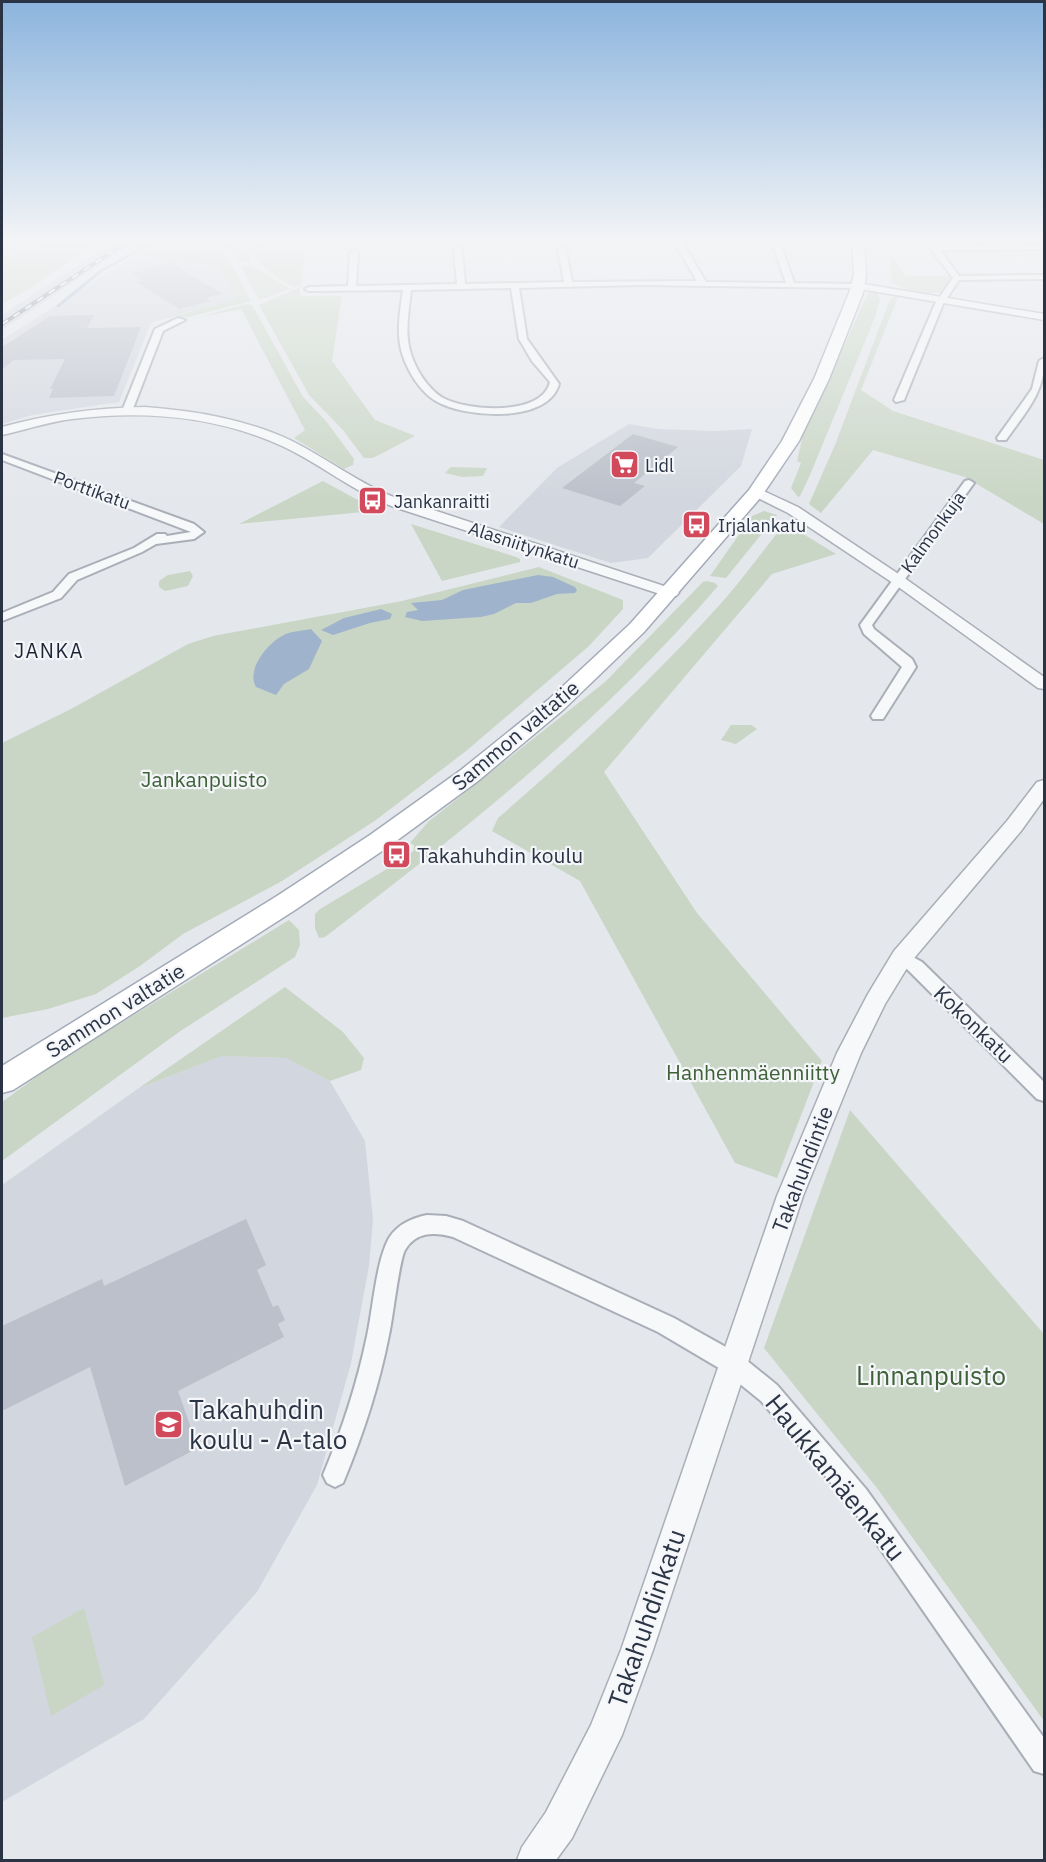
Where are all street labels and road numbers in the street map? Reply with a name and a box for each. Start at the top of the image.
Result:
street label: Porttikatu [51,466,133,514]
street label: Kalmonkuja [896,486,971,577]
street label: Alasniitynkatu [466,516,582,574]
street label: Sammon valtatie [445,673,585,797]
street label: Sammon valtatie [40,956,190,1064]
street label: Kokonkatu [928,979,1020,1069]
street label: Takahuhdintie [765,1102,839,1236]
street label: Haukkamäenkatu [758,1387,914,1567]
street label: Takahuhdinkatu [600,1524,692,1712]

